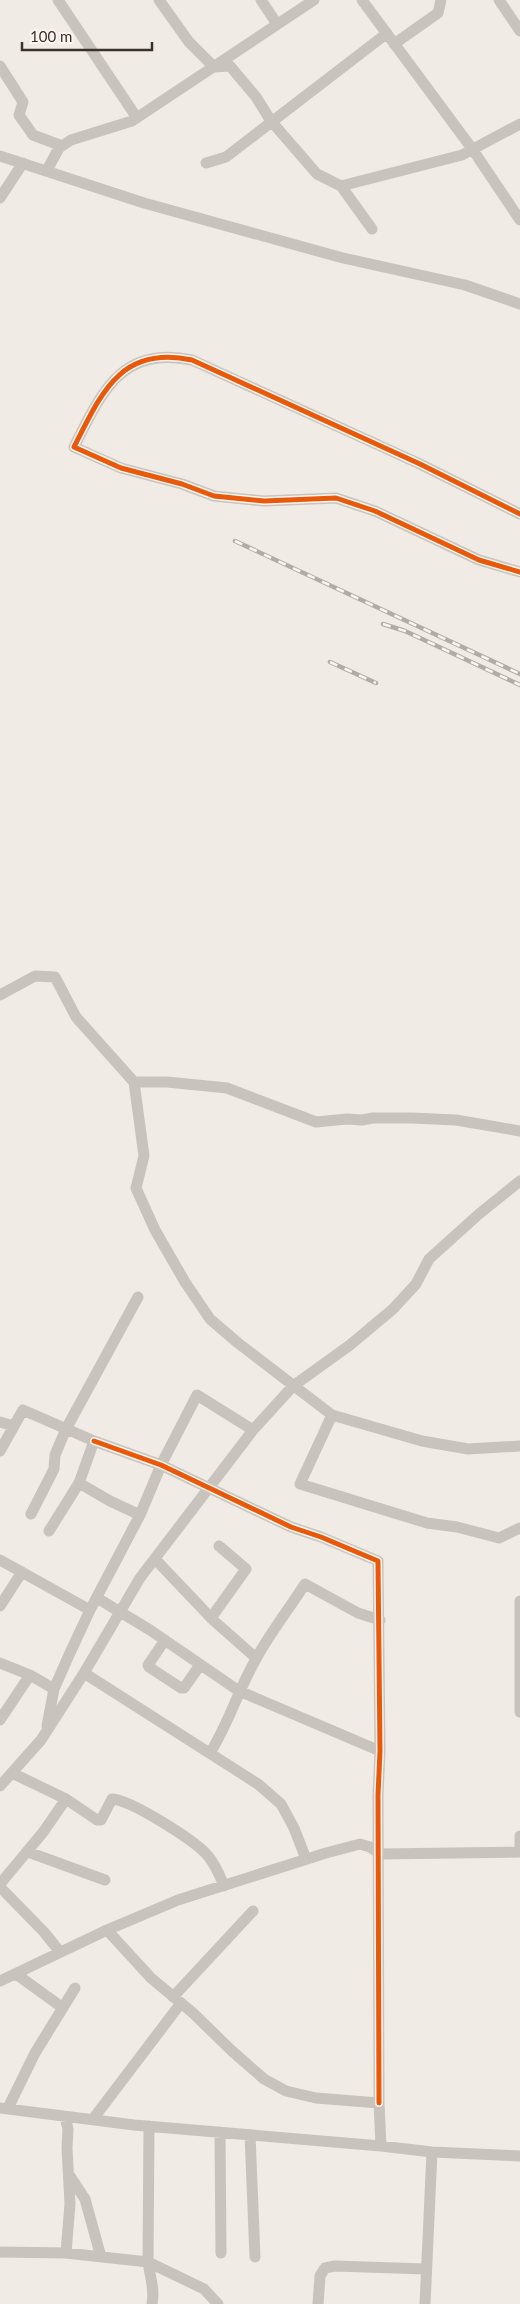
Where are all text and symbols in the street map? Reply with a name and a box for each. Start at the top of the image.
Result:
scale bar [22,20,152,52]
text: 100 m [30,27,72,45]

